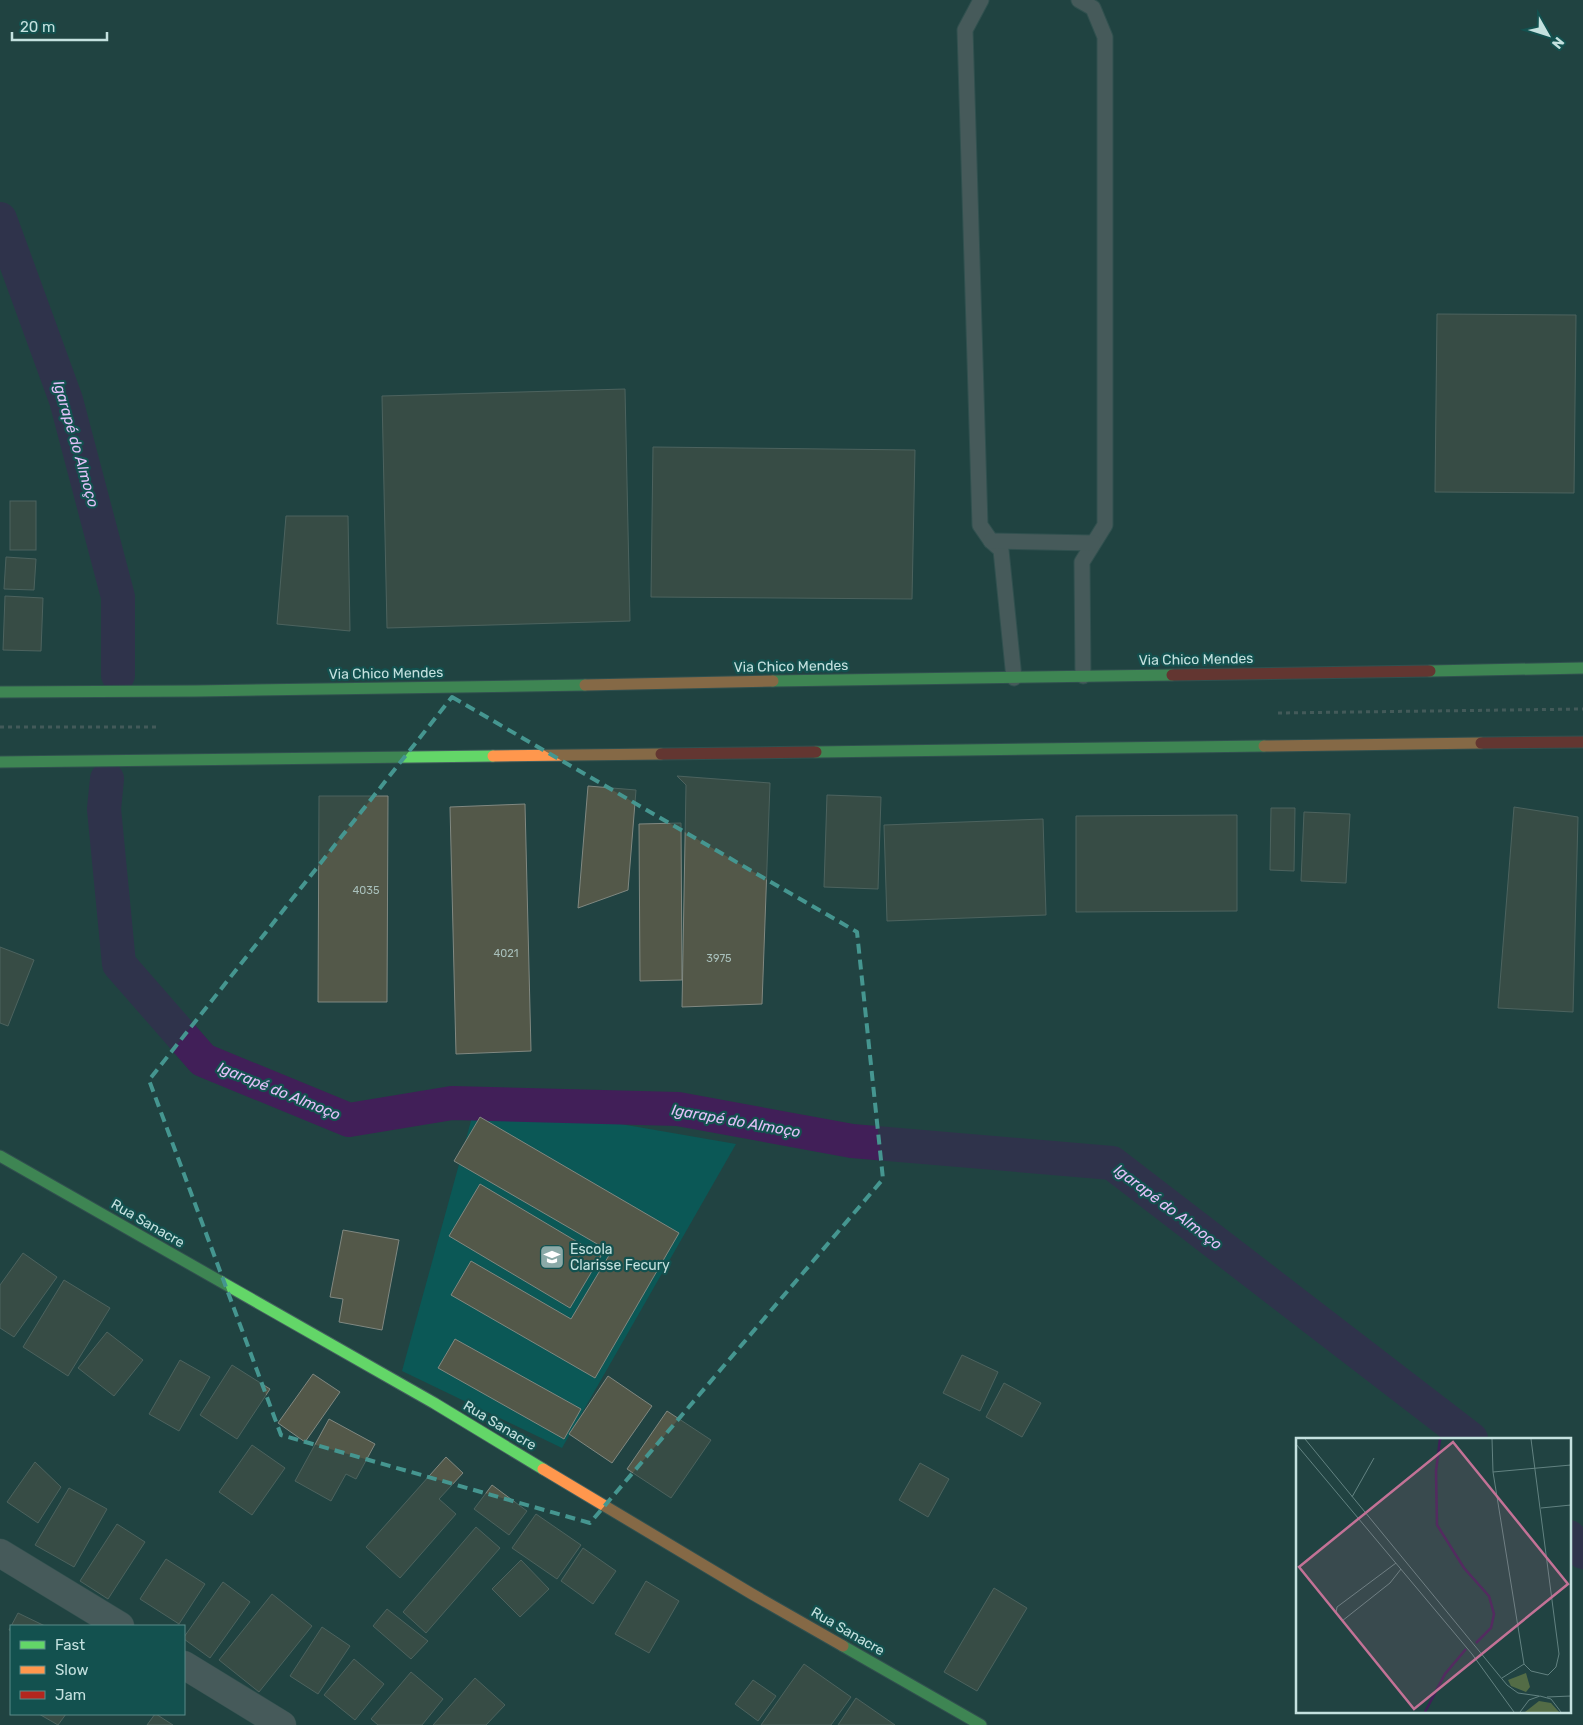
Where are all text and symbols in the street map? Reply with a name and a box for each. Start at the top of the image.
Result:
scale bar [12,10,108,42]
north arrow [1523,10,1573,60]
text: 20 m [20,18,55,36]
text: N [1548,34,1567,52]
water label: Igarapé do Almoço [49,379,103,510]
street label: Via Chico Mendes [1138,650,1254,669]
street label: Via Chico Mendes [733,657,849,676]
street label: Via Chico Mendes [328,664,444,683]
house number: 4035 [353,884,380,897]
house number: 4021 [494,947,518,960]
house number: 3975 [706,952,732,965]
water label: Igarapé do Almoço [215,1058,343,1124]
water label: Igarapé do Almoço [670,1101,802,1141]
water label: Igarapé do Almoço [1110,1160,1226,1254]
street label: Rua Sanacre [108,1196,188,1251]
place label: Escola Clarisse Fecury [570,1241,670,1274]
school or university icon: Escola Clarisse Fecury [539,1244,565,1270]
street label: Rua Sanacre [460,1397,539,1454]
inset map [1296,1438,1570,1712]
street label: Rua Sanacre [808,1604,888,1659]
legend [10,1625,185,1715]
text: Fast [55,1636,85,1654]
text: Slow [55,1661,88,1679]
text: Jam [55,1686,86,1704]

